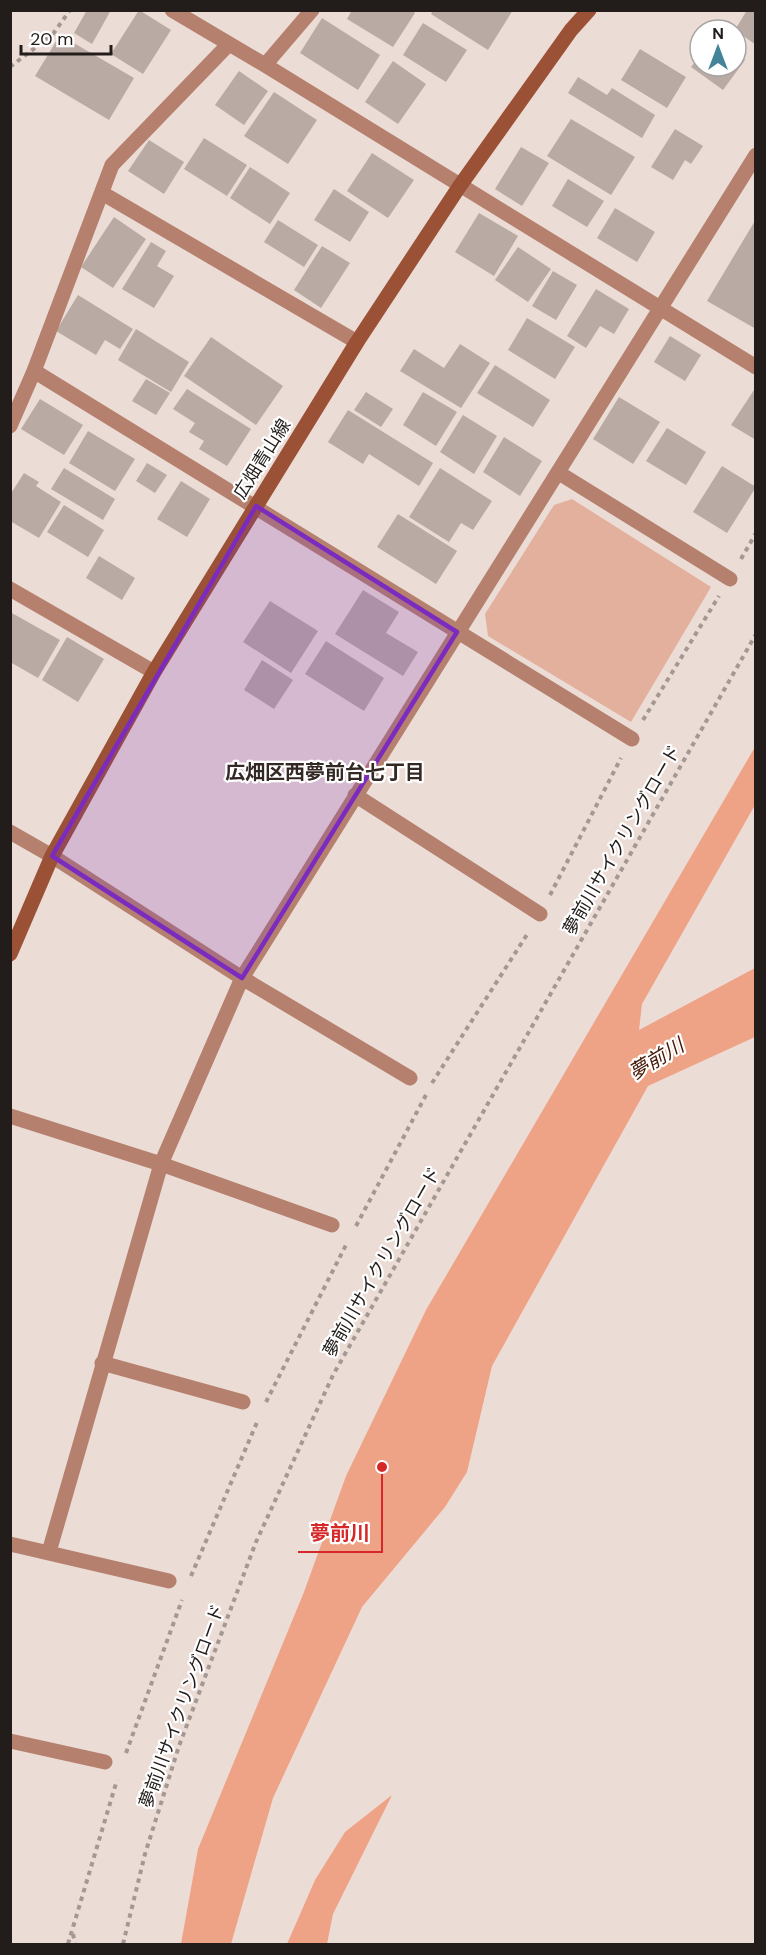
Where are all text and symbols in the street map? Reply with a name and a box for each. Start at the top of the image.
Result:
scale bar [21,18,111,56]
north arrow [688,18,748,78]
text: N [712,23,724,44]
text: 20 m [30,27,73,51]
street label: 広畑青山線 [228,414,296,504]
street label: 夢前川サイクリングロード [558,741,686,939]
district label: 広畑区西夢前台七丁目 [225,759,425,785]
water label: 夢前川 [624,1031,690,1086]
street label: 夢前川サイクリングロード [318,1163,446,1361]
callout: 夢前川 [298,1514,382,1552]
text: 夢前川 [310,1520,370,1546]
street label: 夢前川サイクリングロード [134,1601,230,1811]

